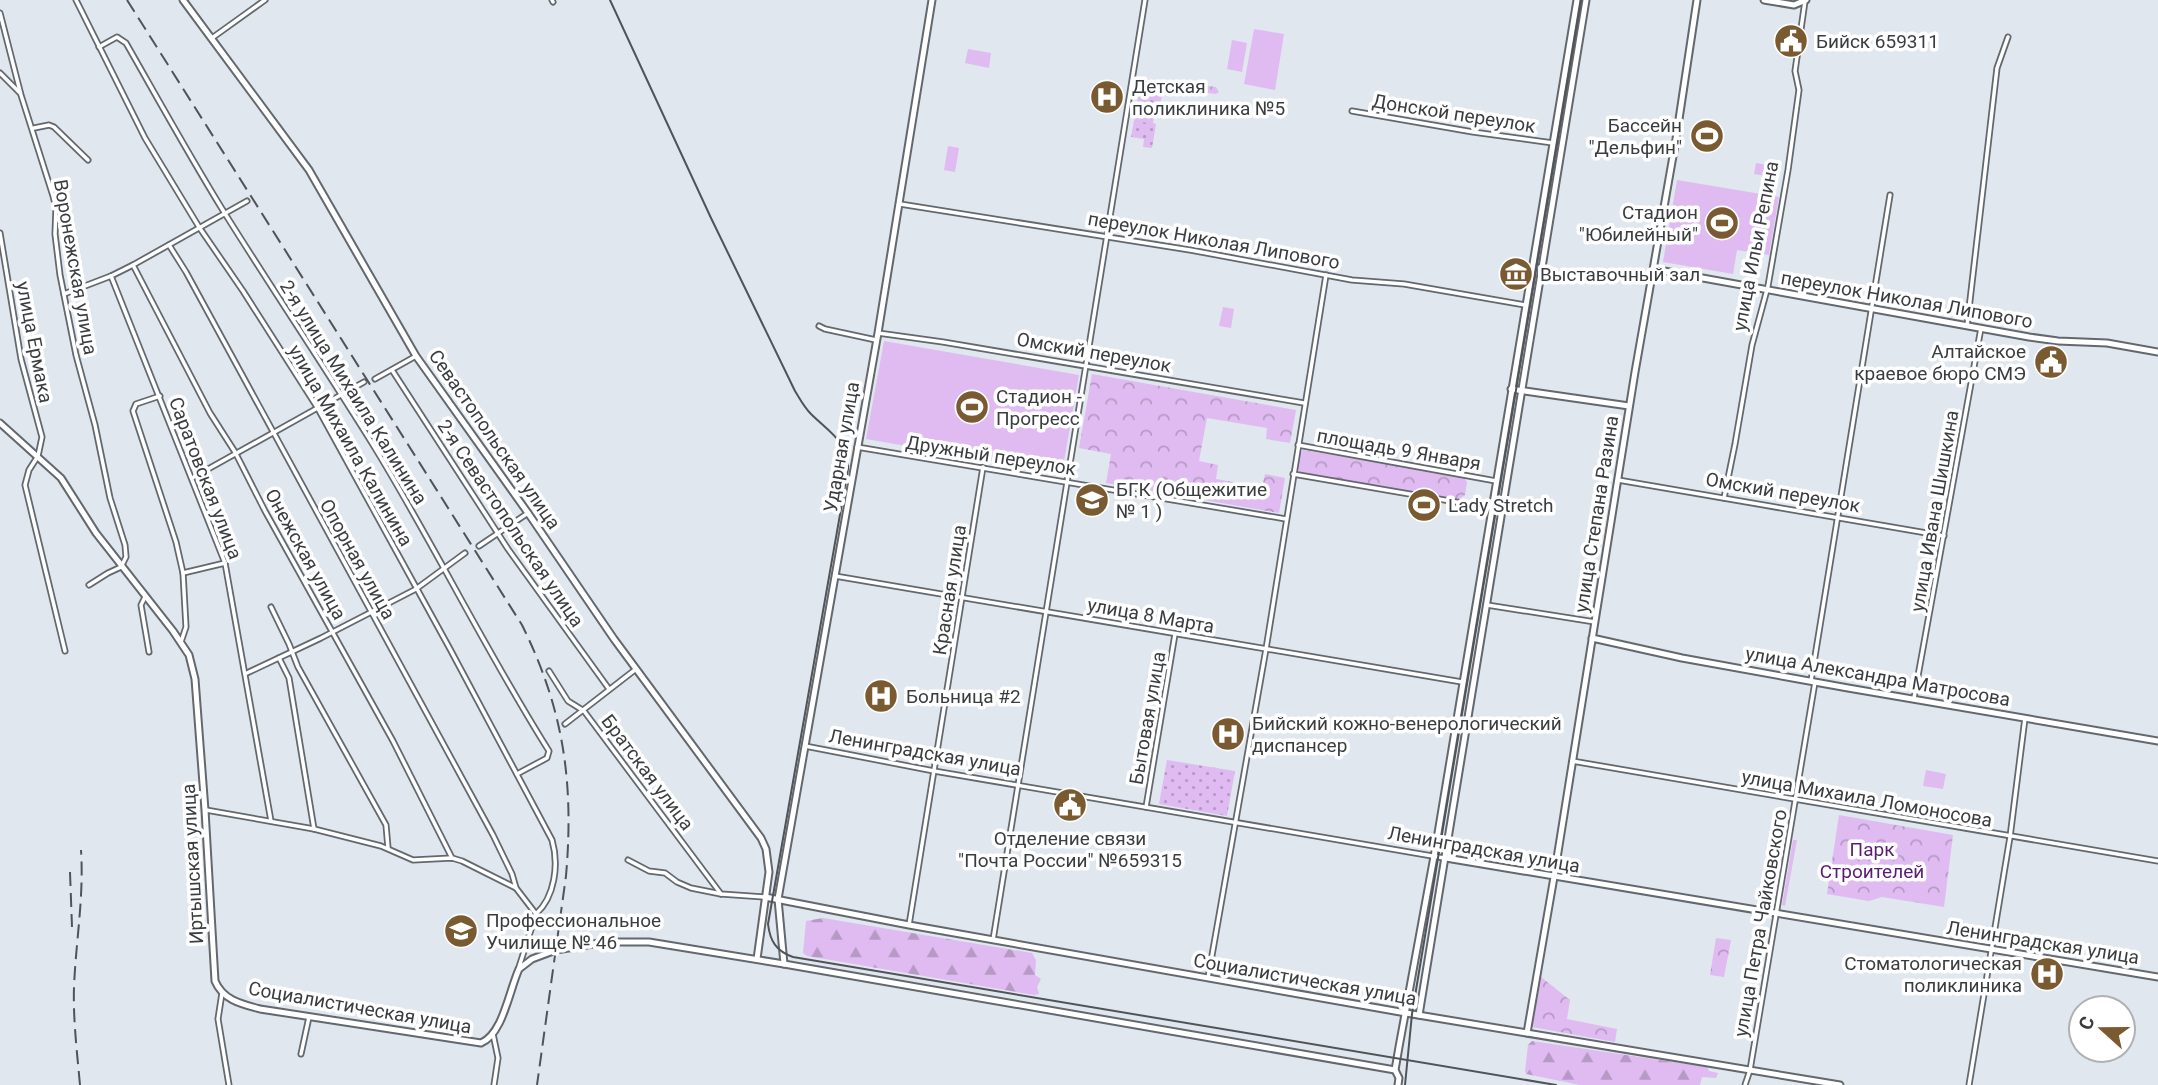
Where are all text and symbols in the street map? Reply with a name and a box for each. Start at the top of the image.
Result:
public building icon: Бийск 659311 [1772,22,1810,60]
place label: Бийск 659311 [1816,30,1939,53]
place label: Детская поликлиника №5 [1132,75,1285,120]
hospital icon: Детская поликлиника №5 [1088,78,1126,116]
street label: Донской переулок [1371,89,1538,138]
place label: Бассейн "Дельфин" [1588,114,1682,159]
sports icon: Бассейн "Дельфин" [1688,117,1726,155]
street label: улица Ильи Репина [1728,159,1783,333]
street label: Воронежская улица [49,178,102,356]
place label: Стадион "Юбилейный" [1579,201,1698,246]
sports icon: Стадион "Юбилейный" [1703,204,1741,242]
street label: переулок Николая Липового [1086,207,1342,274]
museum icon: Выставочный зал [1497,255,1535,293]
place label: Выставочный зал [1540,263,1700,286]
street label: переулок Николая Липового [1779,266,2035,333]
street label: 2-я улица Михаила Калинина [275,276,433,508]
street label: улица Ермака [11,279,58,405]
street label: Омский переулок [1015,328,1174,378]
street label: улица Михаила Калинина [284,340,418,550]
place label: Алтайское краевое бюро СМЭ [1854,340,2026,385]
public building icon: Алтайское краевое бюро СМЭ [2032,343,2070,381]
street label: Севастопольская улица [424,345,565,534]
street label: Ударная улица [819,380,864,514]
place label: Стадион - Прогресс [996,385,1082,430]
sports icon: Стадион - Прогресс [953,388,991,426]
street label: Саратовская улица [164,394,247,563]
street label: улица Ивана Шишкина [1905,408,1964,614]
street label: улица Степана Разина [1570,414,1623,614]
street label: 2-я Севастопольская улица [433,415,589,631]
street label: площадь 9 Января [1315,424,1483,475]
street label: Дружный переулок [904,431,1078,480]
street label: Омский переулок [1704,468,1863,518]
place label: БГК (Общежитие № 1 ) [1116,478,1267,523]
school or university icon: БГК (Общежитие № 1 ) [1073,481,1111,519]
street label: Онежская улица [260,485,351,624]
sports icon: Lady Stretch [1405,486,1443,524]
place label: Lady Stretch [1448,494,1553,517]
street label: Опорная улица [315,495,400,623]
street label: Красная улица [928,523,971,657]
street label: улица 8 Марта [1086,593,1216,638]
street label: улица Александра Матросова [1744,642,2012,711]
street label: Бытовая улица [1124,650,1171,786]
hospital icon: Больница #2 [862,677,900,715]
place label: Больница #2 [906,685,1021,708]
street label: Братская улица [597,710,699,835]
place label: Бийский кожно-венерологический диспансер [1252,712,1562,757]
hospital icon: Бийский кожно-венерологический диспансер [1209,715,1247,753]
street label: Ленинградская улица [827,724,1023,781]
street label: улица Михаила Ломоносова [1740,765,1994,832]
street label: Иртышская улица [177,783,208,945]
public building icon: Отделение связи "Почта России" №659315 [1051,786,1089,824]
street label: улица Петра Чайковского [1729,807,1792,1039]
street label: Ленинградская улица [1386,821,1582,878]
place label: Отделение связи "Почта России" №659315 [958,827,1182,872]
park label: Парк Строителей [1820,838,1924,883]
place label: Профессиональное Училище № 46 [486,909,661,954]
school or university icon: Профессиональное Училище № 46 [442,912,480,950]
street label: Ленинградская улица [1945,916,2141,969]
street label: Социалистическая улица [1192,949,1418,1010]
place label: Стоматологическая поликлиника [1844,952,2022,997]
hospital icon: Стоматологическая поликлиника [2028,955,2066,993]
street label: Социалистическая улица [247,977,473,1038]
north arrow [2067,994,2137,1064]
text: С [2074,1013,2100,1033]

